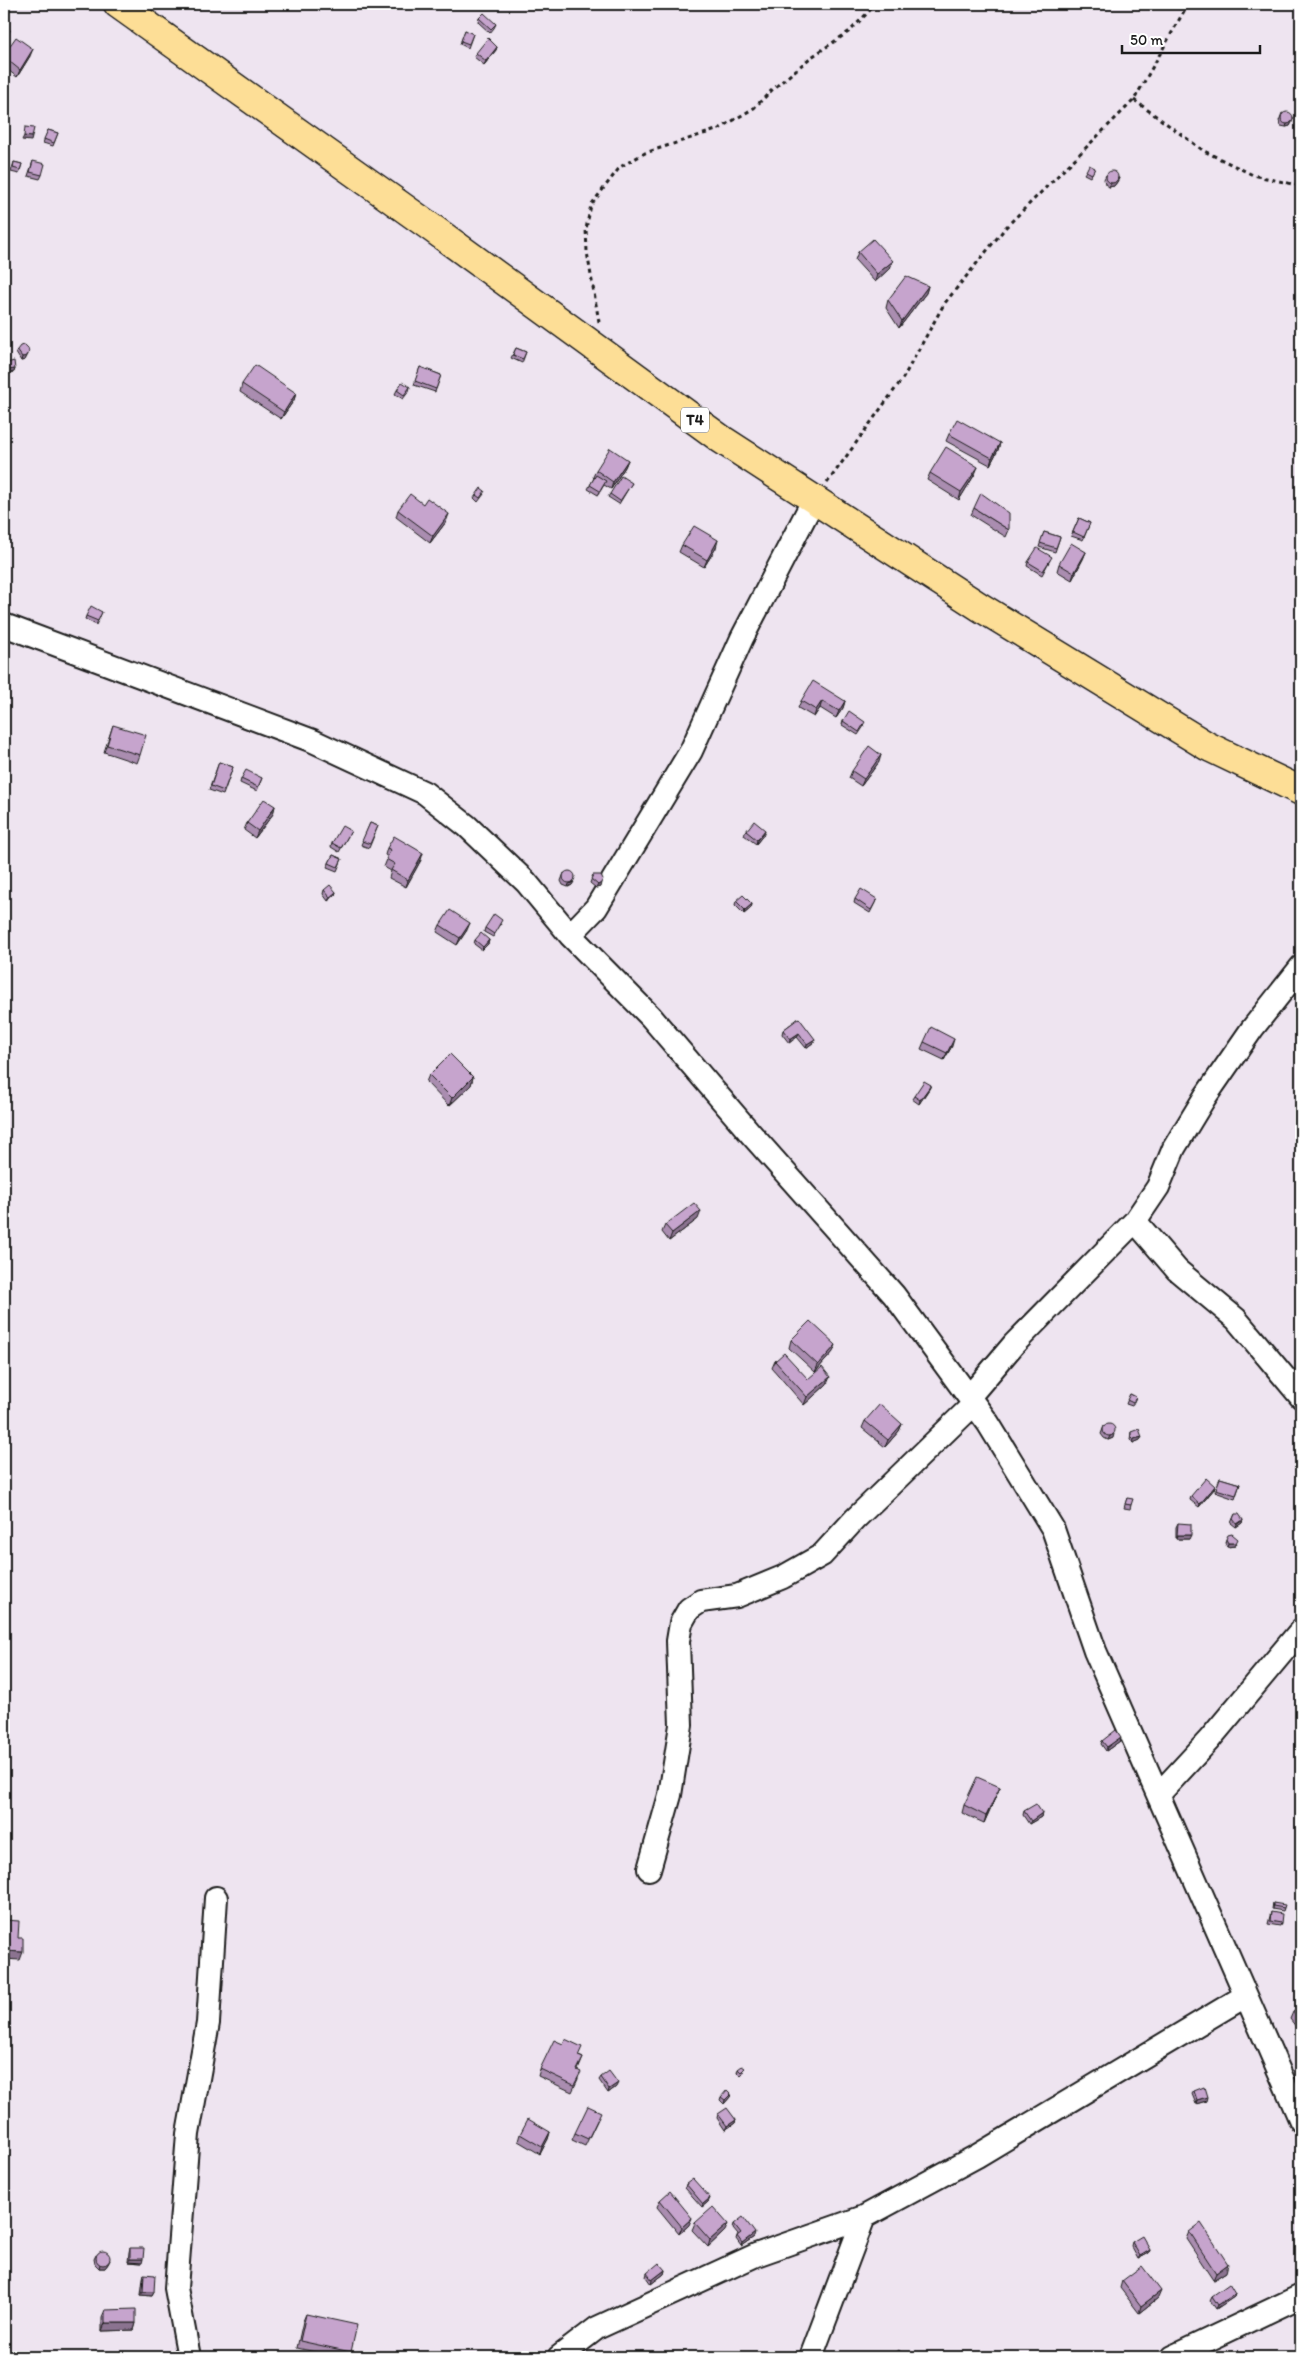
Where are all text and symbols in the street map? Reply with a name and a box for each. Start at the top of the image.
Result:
scale bar [1122,22,1260,54]
text: 50 m [1130,31,1163,49]
road number: T4 [681,408,709,432]

